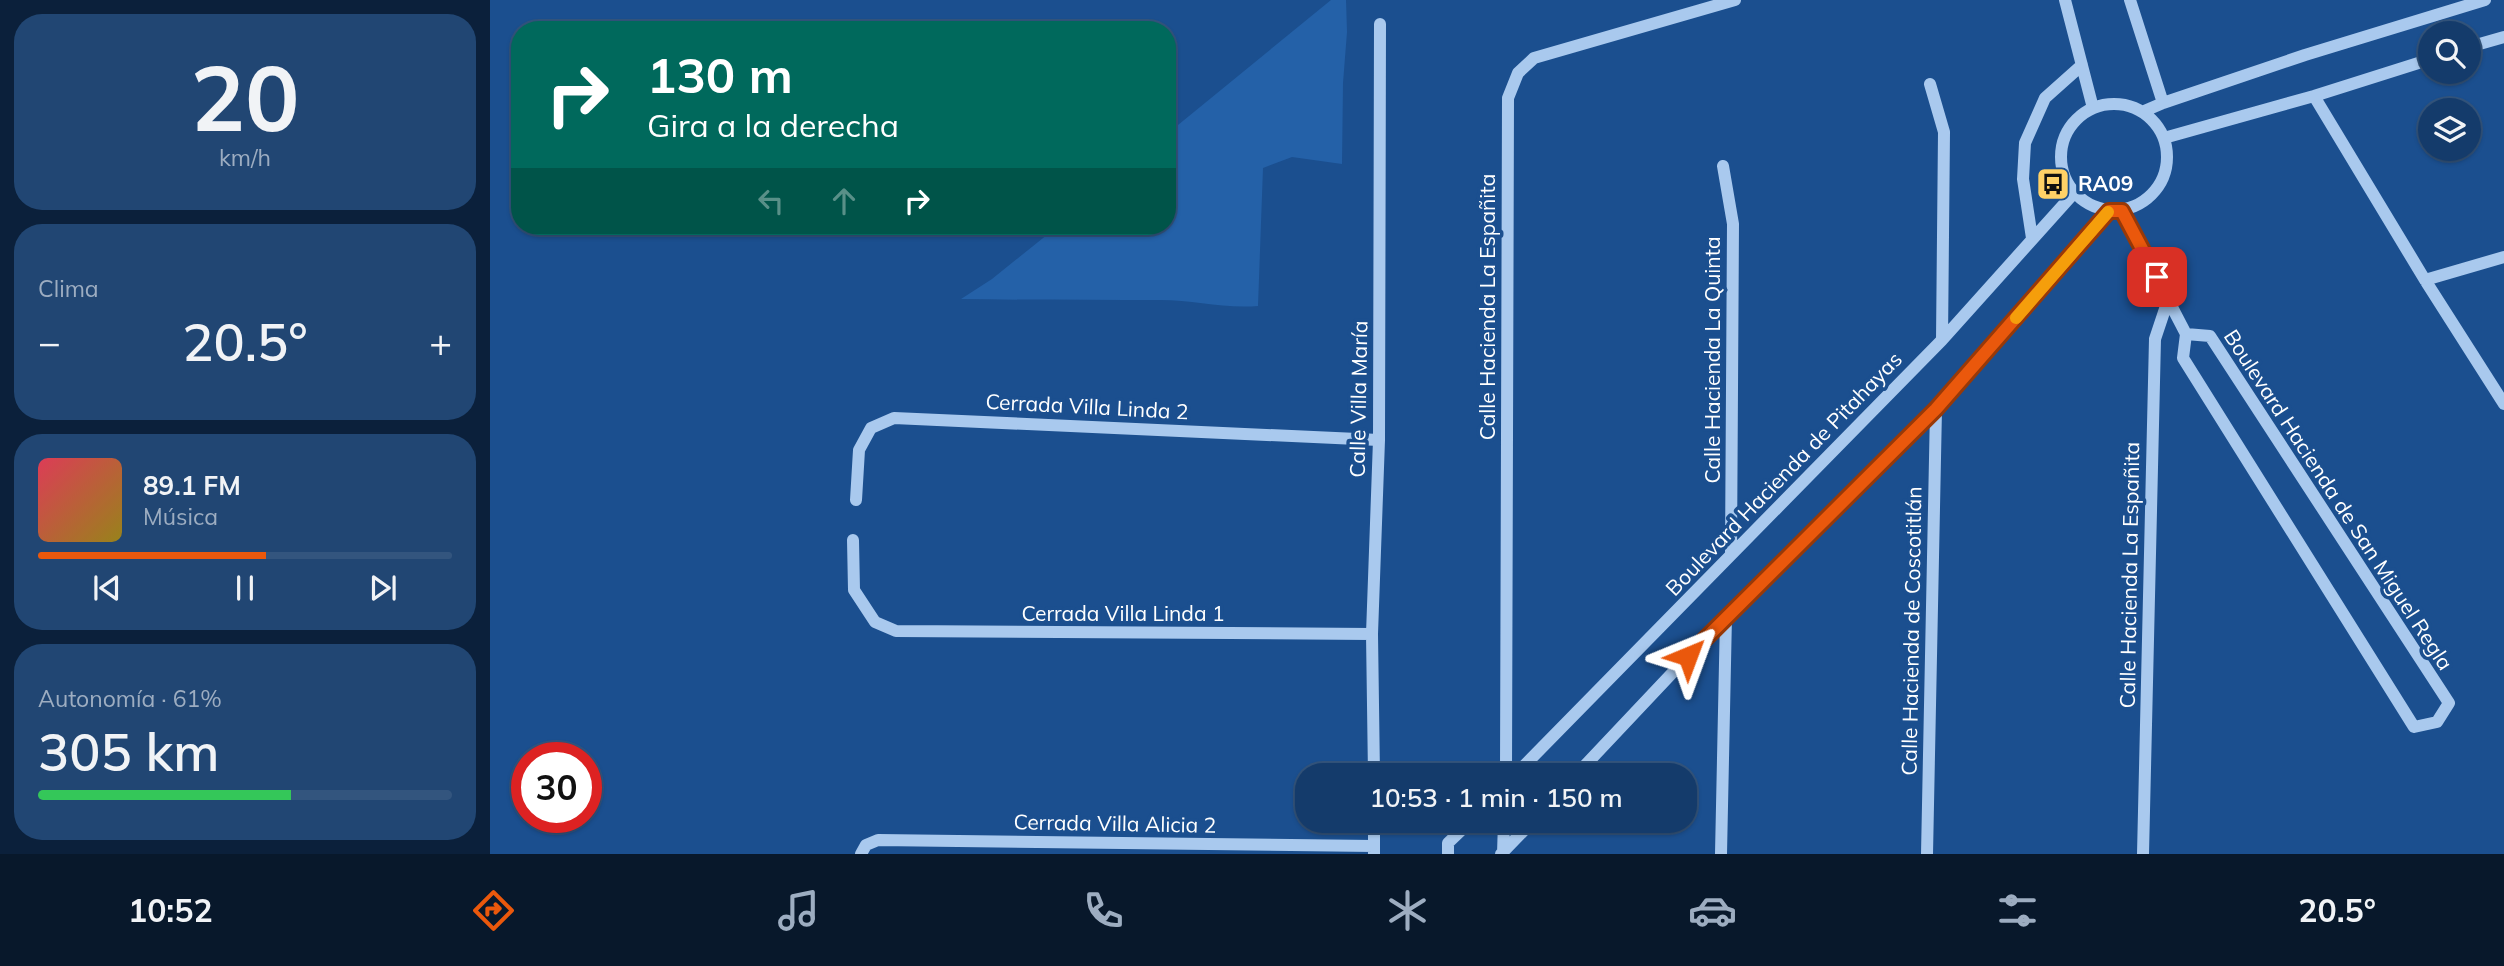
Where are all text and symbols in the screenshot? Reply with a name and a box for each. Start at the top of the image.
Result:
map controls [2418,21,2481,161]
button: search [2418,21,2481,84]
text: 20 [190,40,300,154]
text: 130 m [647,44,793,105]
icon: right [532,49,623,140]
button: layers [2418,98,2481,161]
text: Gira a la derecha [647,105,899,145]
text: km/h [219,143,271,172]
bus stop icon: RA09 [2034,165,2072,203]
place label: RA09 [2078,170,2133,196]
street label: Calle Hacienda La Españita [1474,174,1500,440]
icon: left [752,182,790,220]
icon: ahead [825,182,863,220]
icon: right [898,182,936,220]
street label: Calle Hacienda La Quinta [1699,236,1725,484]
pin [2127,247,2187,307]
icon: arrive [2138,258,2176,296]
text: Clima [38,274,99,303]
text: 20.5° [182,309,308,374]
text: − [38,318,61,366]
text: + [429,318,452,366]
street label: Calle Villa María [1344,320,1372,478]
street label: Boulevard Hacienda de San Miguel Regla [2219,324,2459,675]
street label: Boulevard Hacienda de Pitahayas [1660,346,1907,601]
street label: Cerrada Villa Linda 2 [985,388,1189,424]
street label: Calle Hacienda La Españita [2114,441,2144,708]
text: 89.1 FM [143,469,241,502]
street label: Calle Hacienda de Coscotitlán [1895,486,1927,776]
text: Música [143,502,218,531]
icon: previous [88,569,126,607]
icon: pause [226,569,264,607]
icon: next [364,569,402,607]
street label: Cerrada Villa Linda 1 [1021,600,1225,626]
position arrow [1651,619,1725,693]
text: Autonomía · 61% [38,684,222,713]
text: 305 km [38,719,219,784]
speed limit sign: 30 [511,742,602,833]
text: 10:53 · 1 min · 150 m [1369,781,1623,814]
street label: Cerrada Villa Alicia 2 [1013,808,1217,838]
icon: directions [469,886,518,935]
icon: music [774,886,823,935]
icon: phone [1079,886,1128,935]
icon: climate [1383,886,1432,935]
icon: car [1688,886,1737,935]
icon: filters [1993,886,2042,935]
text: 10:52 [128,890,213,930]
text: 20.5° [2298,890,2376,930]

